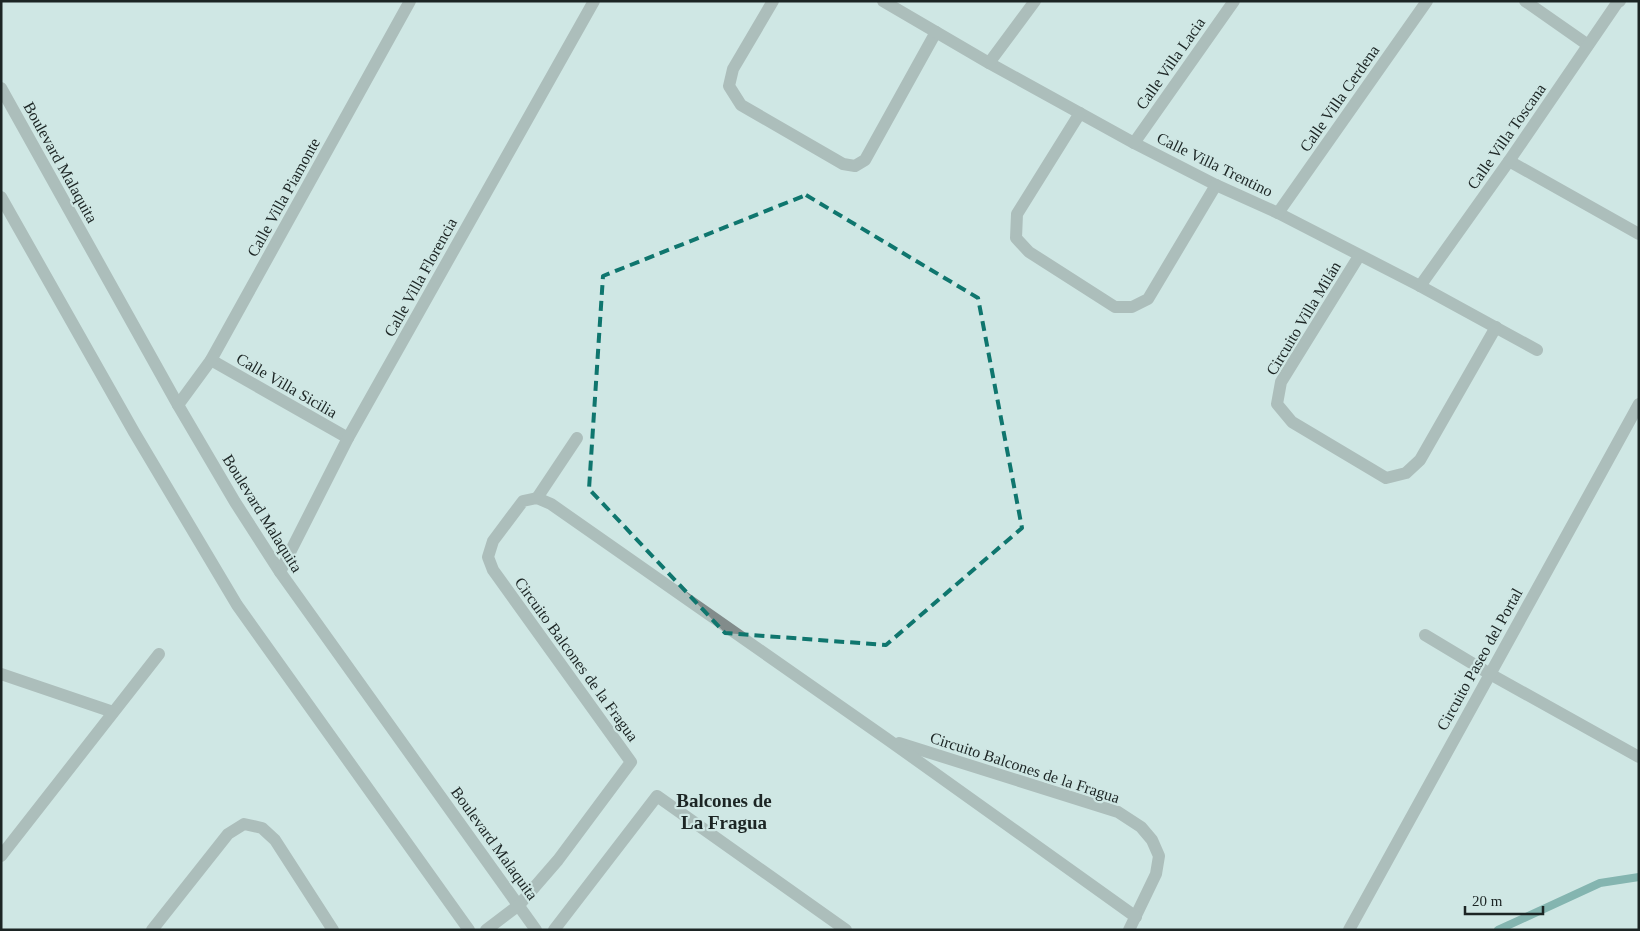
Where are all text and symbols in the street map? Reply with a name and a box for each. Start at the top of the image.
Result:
street label: Calle Villa Lacia [1132,14,1208,112]
street label: Calle Villa Cerdena [1296,42,1382,155]
street label: Calle Villa Toscana [1464,80,1549,192]
street label: Boulevard Malaquita [19,99,101,226]
street label: Calle Villa Trentino [1154,129,1275,200]
street label: Calle Villa Piamonte [244,135,323,260]
street label: Calle Villa Florencia [381,215,460,339]
street label: Circuito Villa Milán [1263,258,1344,378]
street label: Calle Villa Sicilia [233,350,340,421]
street label: Boulevard Malaquita [219,451,306,576]
street label: Circuito Balcones de la Fragua [511,574,642,745]
street label: Circuito Paseo del Portal [1433,585,1526,733]
street label: Circuito Balcones de la Fragua [928,729,1122,807]
street label: Boulevard Malaquita [447,783,541,904]
district label: Balcones de La Fragua [676,790,772,833]
scale bar [1465,884,1542,916]
text: 20 m [1472,893,1503,909]

